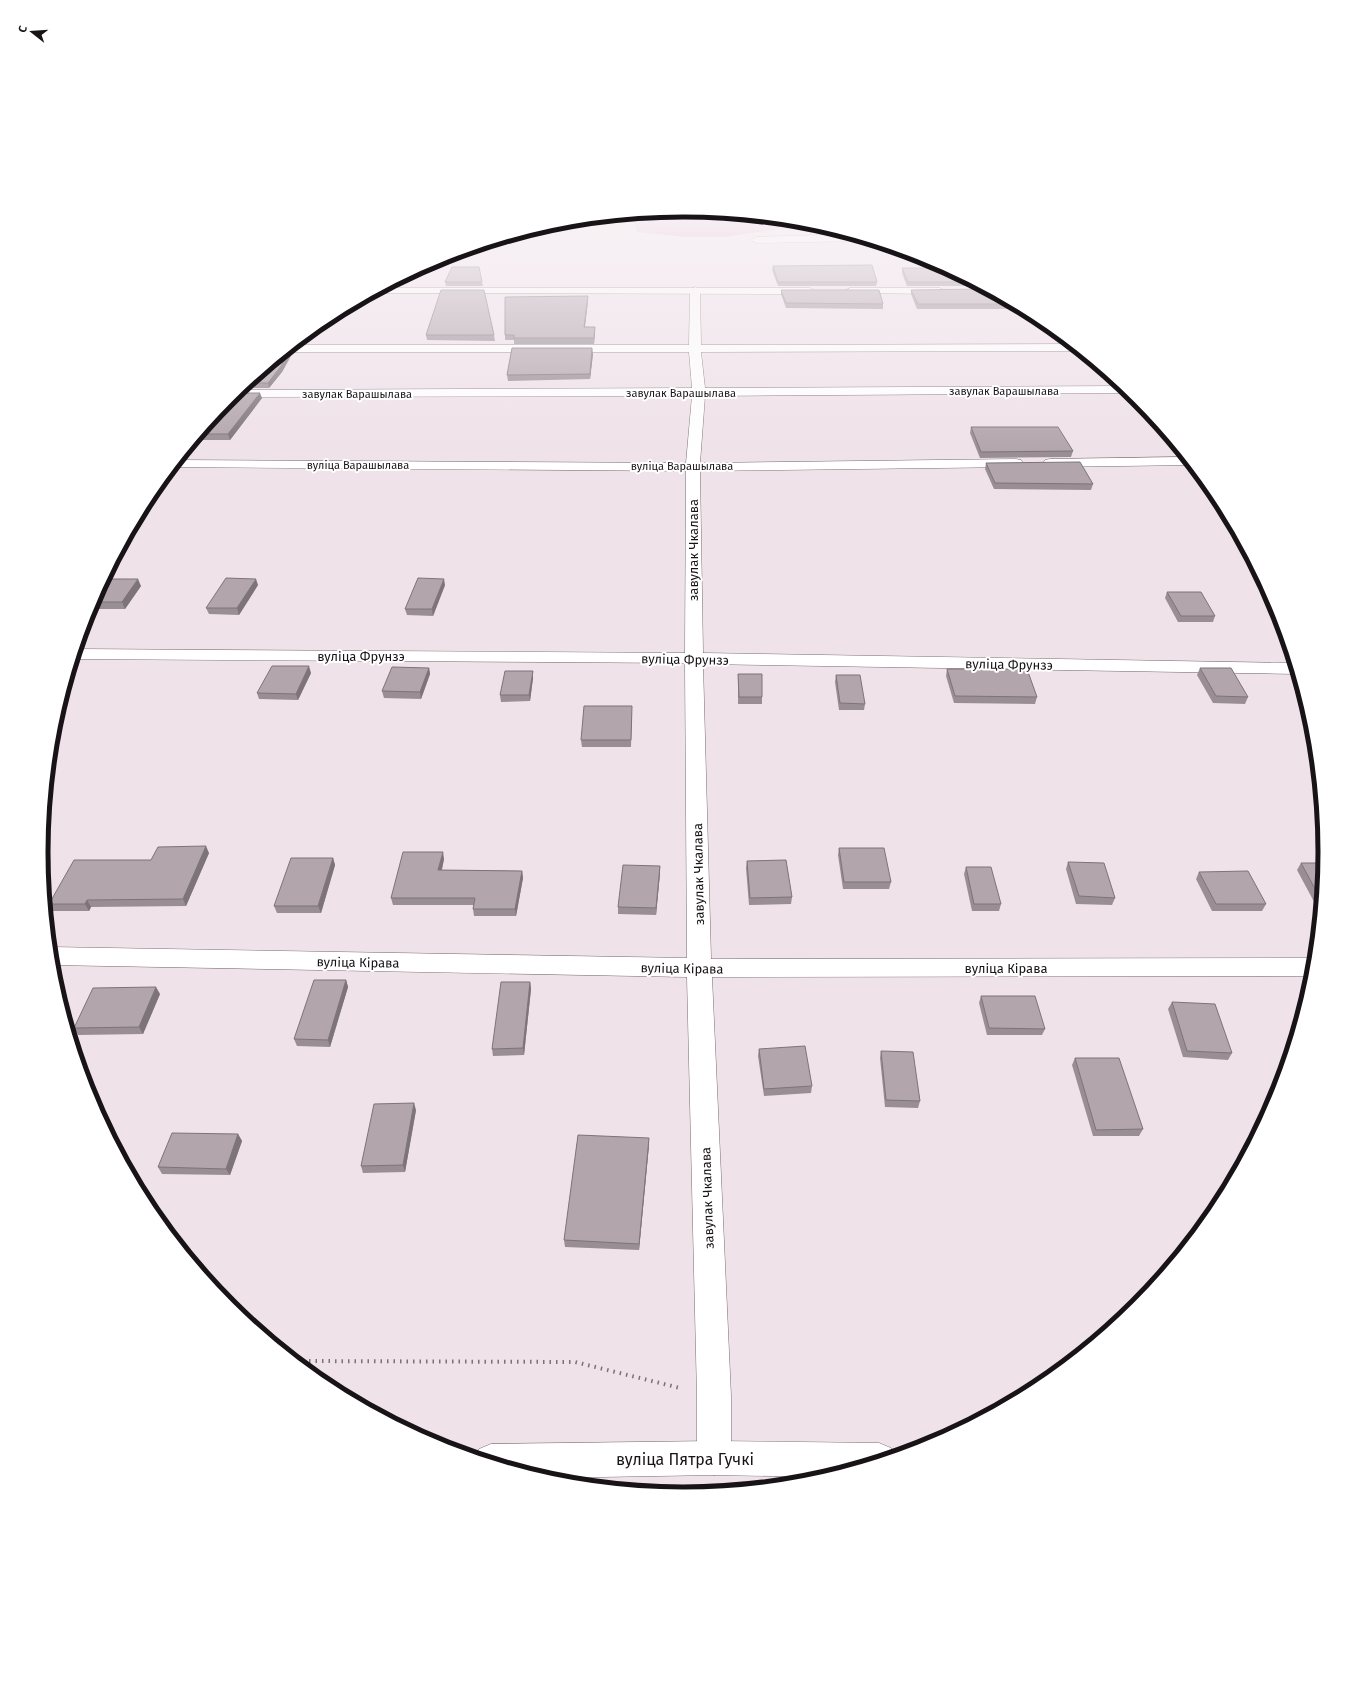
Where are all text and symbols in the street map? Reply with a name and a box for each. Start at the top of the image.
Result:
north arrow [12,12,52,52]
text: С [16,24,30,34]
street label: завулак Варашылава [949,385,1059,398]
street label: завулак Варашылава [626,387,736,400]
street label: завулак Варашылава [302,388,412,401]
street label: вуліца Варашылава [307,459,409,472]
street label: вуліца Варашылава [631,460,733,473]
street label: завулак Чкалава [686,499,701,601]
street label: вуліца Фрунзэ [317,649,405,664]
street label: вуліца Фрунзэ [641,651,729,668]
street label: вуліца Фрунзэ [965,656,1053,673]
street label: завулак Чкалава [690,823,707,925]
street label: вуліца Кірава [316,954,400,971]
street label: вуліца Кірава [640,960,724,977]
street label: вуліца Кірава [965,961,1047,976]
street label: завулак Чкалава [698,1147,717,1249]
street label: вуліца Пятра Гучкі [616,1450,754,1469]

